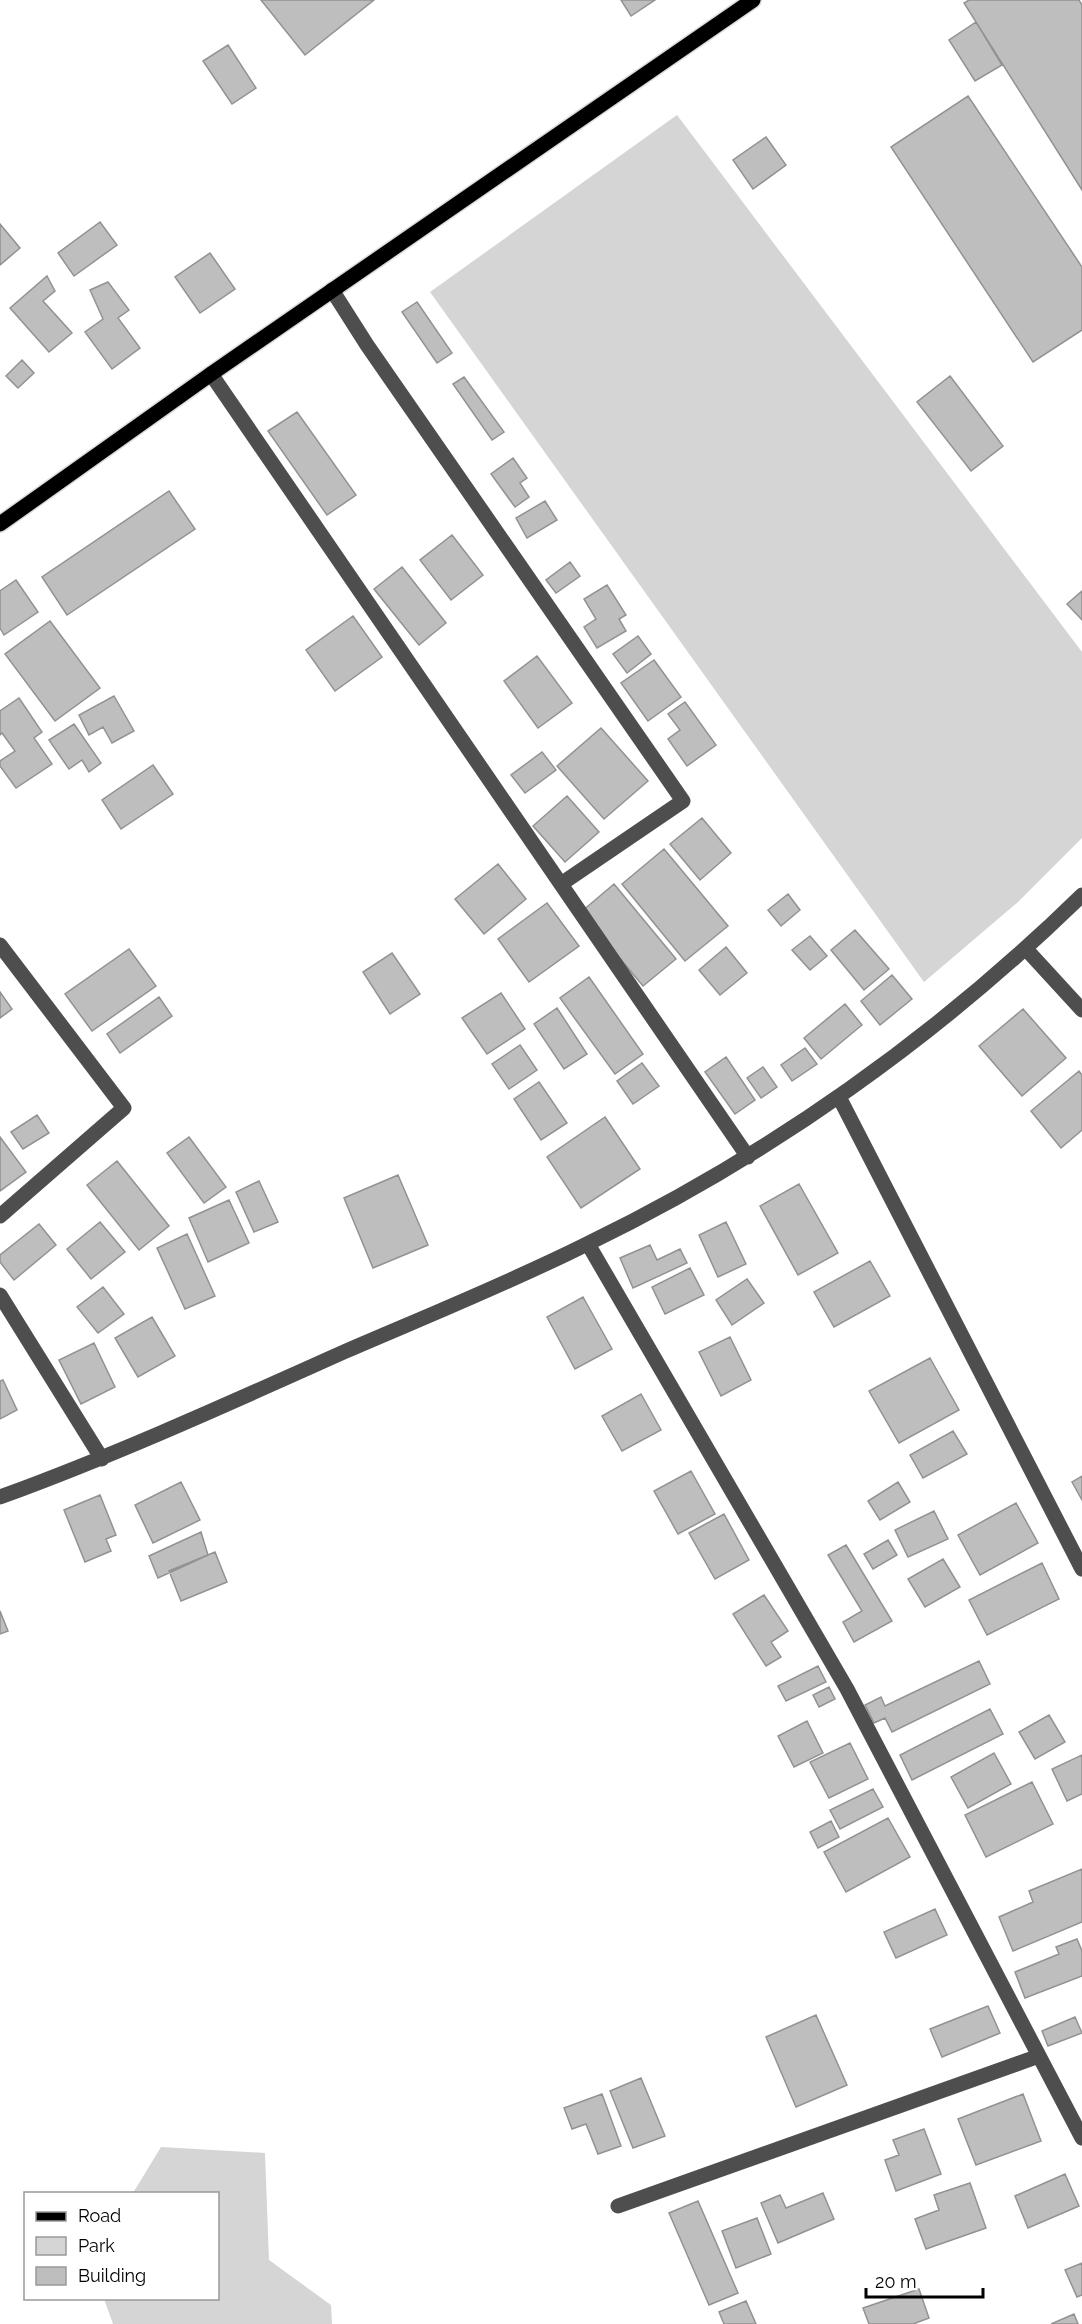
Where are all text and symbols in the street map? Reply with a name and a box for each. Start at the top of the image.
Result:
legend [24,2192,219,2300]
text: Road [78,2205,121,2226]
text: Park [78,2235,115,2256]
scale bar [866,2261,983,2299]
text: Building [78,2265,146,2286]
text: 20 m [875,2271,917,2292]

